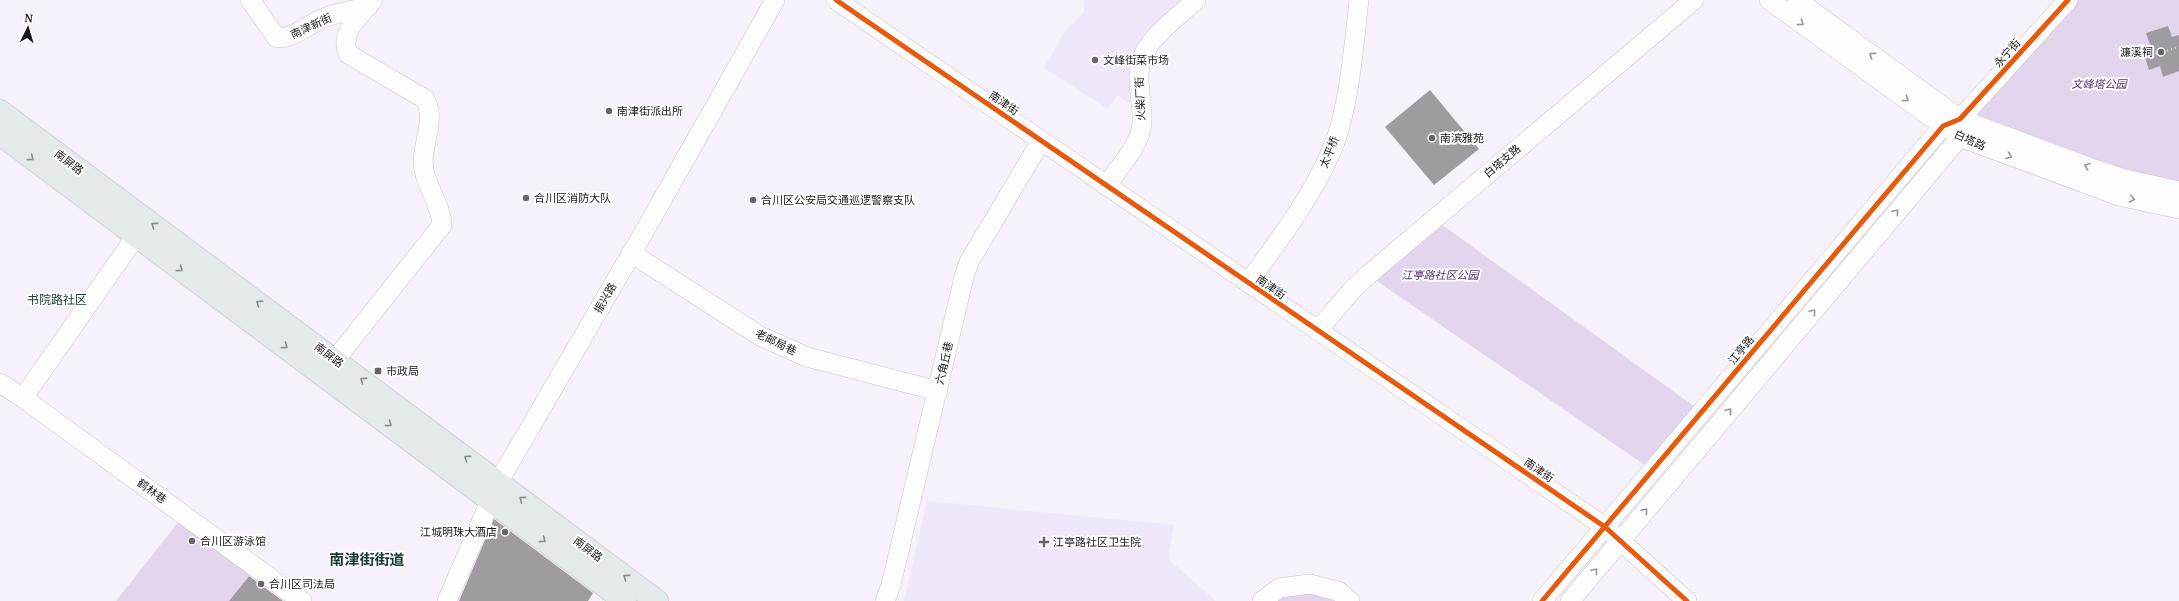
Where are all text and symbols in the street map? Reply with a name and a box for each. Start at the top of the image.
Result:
north arrow [8,8,48,48]
street label: 南津新街 [288,10,334,42]
text: N [24,11,34,25]
one-way arrow [1796,18,1803,25]
street label: 永宁街 [1991,36,2023,70]
place label: 濂溪祠 [2120,45,2153,59]
marker: 濂溪祠 [2156,47,2166,57]
one-way arrow [1869,52,1876,60]
place label: 文峰街菜市场 [1103,53,1169,67]
marker: 文峰街菜市场 [1090,55,1100,65]
street label: 火柴厂街 [1132,77,1148,121]
park label: 文峰塔公园 [2072,77,2128,91]
street label: 南津街 [986,88,1022,118]
one-way arrow [1902,95,1909,102]
place label: 南津街派出所 [617,104,683,118]
marker: 南津街派出所 [604,106,614,116]
street label: 白塔路 [1952,127,1988,153]
place label: 南滨雅苑 [1440,131,1484,145]
marker: 南滨雅苑 [1427,133,1437,143]
street label: 太平桥 [1316,134,1342,170]
street label: 白塔支路 [1481,141,1523,181]
street label: 南屏路 [52,146,86,178]
one-way arrow [2006,151,2013,159]
one-way arrow [27,153,34,160]
one-way arrow [2084,163,2091,171]
place label: 合川区消防大队 [534,191,611,205]
marker: 合川区消防大队 [521,193,531,203]
place label: 合川区公安局交通巡逻警察支队 [761,193,915,207]
one-way arrow [2129,194,2135,203]
marker: 合川区公安局交通巡逻警察支队 [748,195,758,205]
one-way arrow [1892,210,1899,217]
one-way arrow [152,223,159,230]
one-way arrow [176,264,183,271]
park label: 江亭路社区公园 [1402,268,1480,282]
street label: 南津街 [1253,272,1289,302]
street label: 振兴路 [591,280,619,316]
district label: 书院路社区 [27,292,87,307]
one-way arrow [256,301,263,308]
one-way arrow [1808,309,1815,317]
street label: 老邮局巷 [753,326,799,358]
street label: 江亭路 [1725,333,1757,367]
street label: 南屏路 [312,339,346,371]
street label: 六角丘巷 [932,340,956,386]
one-way arrow [280,342,287,349]
place label: 市政局 [386,364,419,378]
marker: 市政局 [373,366,383,376]
one-way arrow [360,378,367,385]
one-way arrow [1725,409,1732,416]
one-way arrow [385,419,392,427]
street label: 南津街 [1521,455,1557,485]
one-way arrow [465,456,472,463]
street label: 鹤林巷 [135,476,169,506]
one-way arrow [519,497,526,504]
one-way arrow [1641,508,1648,516]
place label: 江城明珠大酒店 [420,525,497,539]
marker: 江城明珠大酒店 [500,527,510,537]
street label: 南屏路 [571,533,605,565]
place label: 合川区游泳馆 [200,534,266,548]
one-way arrow [539,535,546,542]
place label: 江亭路社区卫生院 [1053,535,1141,549]
marker: 合川区游泳馆 [187,536,197,546]
marker: 江亭路社区卫生院 [1038,536,1050,548]
district label: 南津街街道 [329,549,405,569]
one-way arrow [1590,569,1597,576]
one-way arrow [623,575,630,582]
place label: 合川区司法局 [269,577,335,591]
marker: 合川区司法局 [256,579,266,589]

